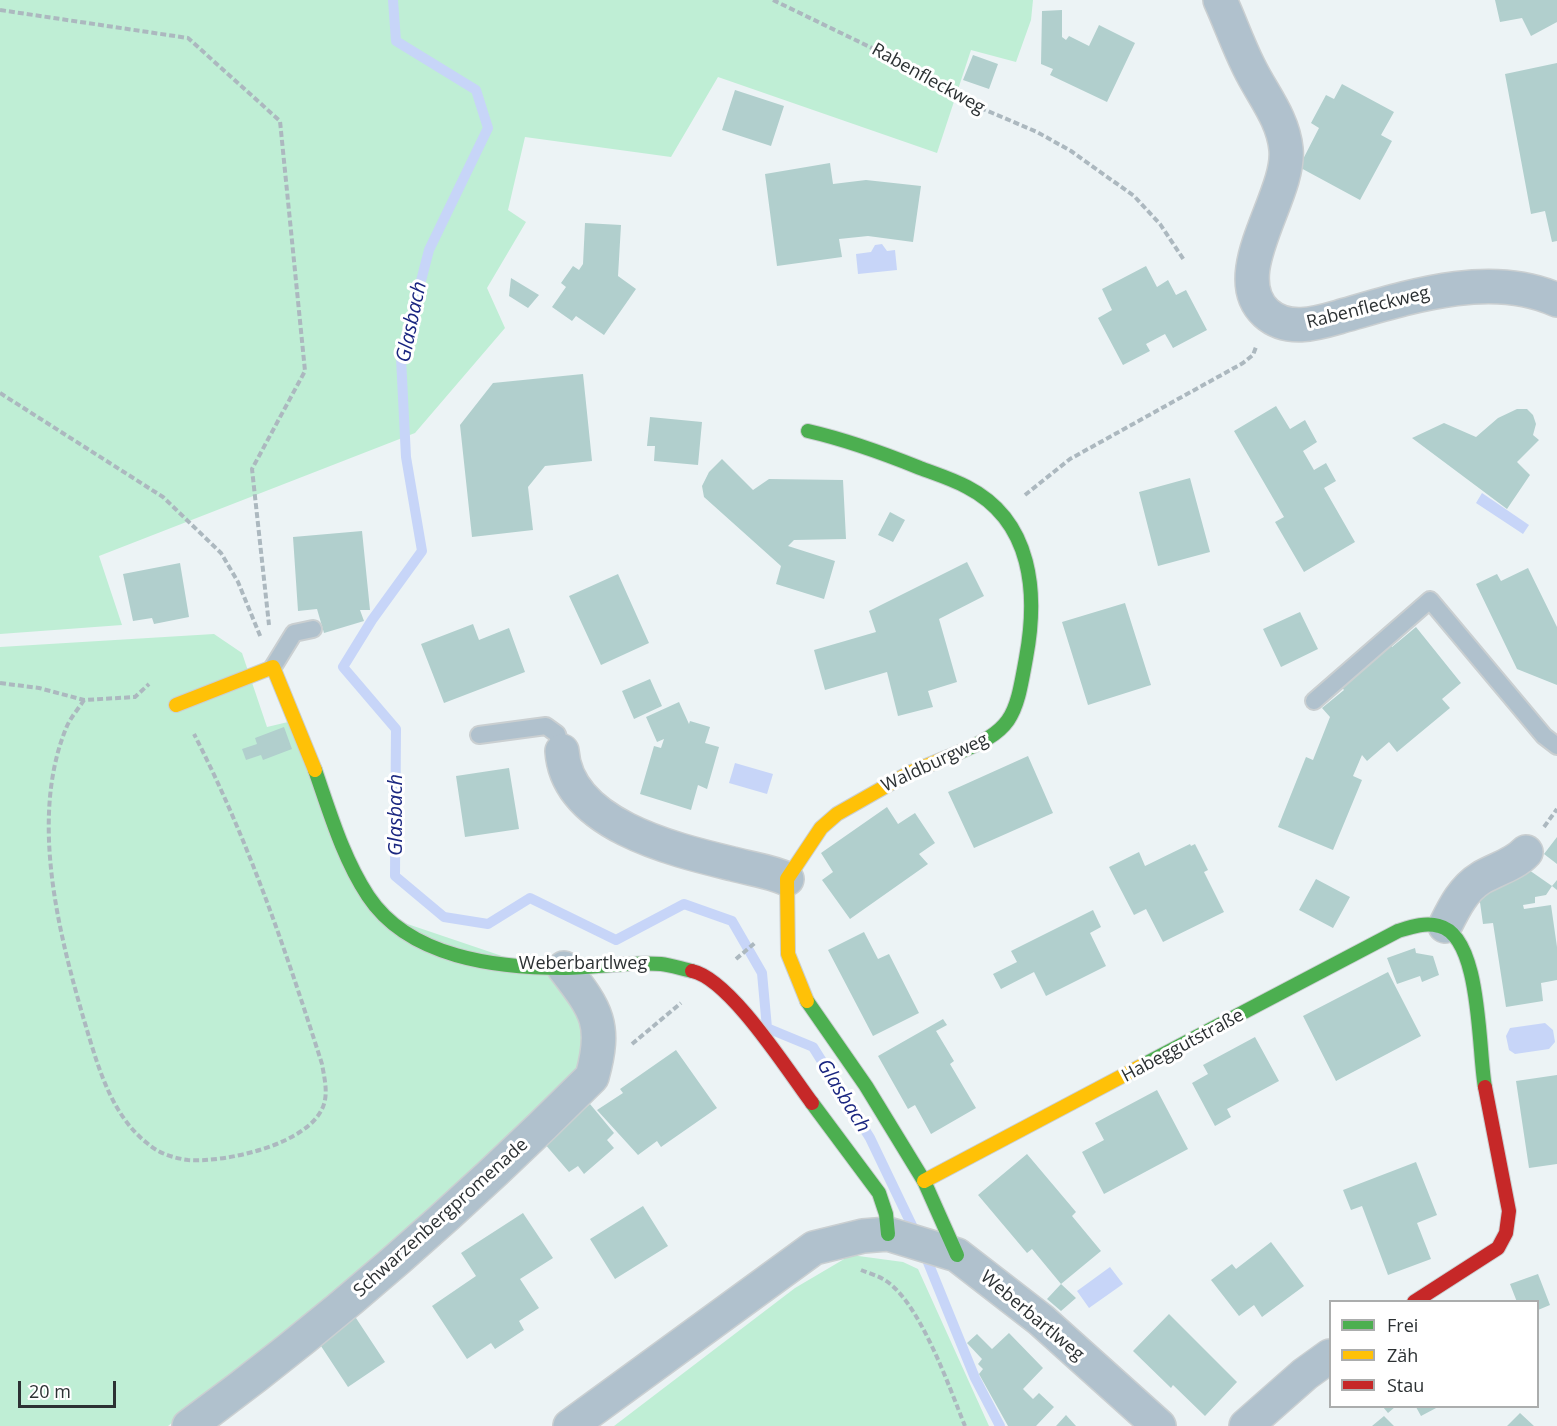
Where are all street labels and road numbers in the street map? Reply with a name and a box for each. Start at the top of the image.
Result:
street label: Rabenfleckweg [868,39,988,119]
street label: Rabenfleckweg [1304,282,1432,334]
street label: Waldburgweg [878,729,992,797]
street label: Weberbartlweg [519,953,647,975]
street label: Habeggutstraße [1118,1005,1248,1087]
street label: Schwarzenbergpromenade [350,1134,532,1302]
street label: Weberbartlweg [976,1266,1088,1366]

